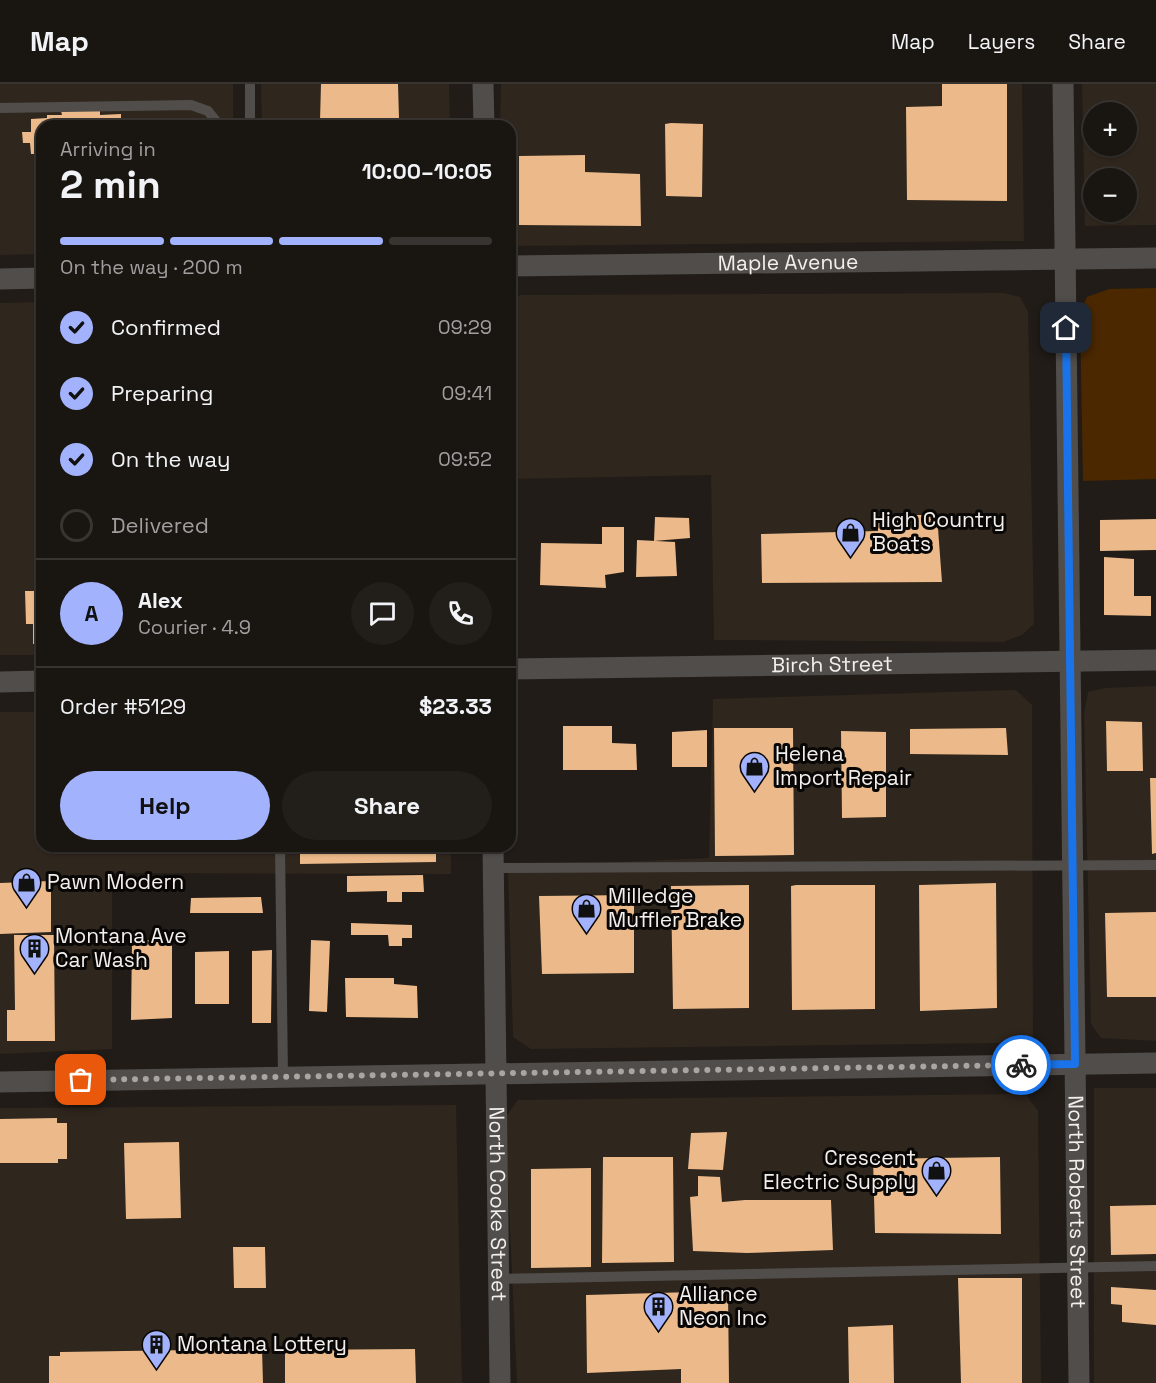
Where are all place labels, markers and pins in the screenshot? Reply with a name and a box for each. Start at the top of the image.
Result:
pin [1040,302,1091,353]
place label: High Country Boats [872,506,1005,557]
shop icon: High Country Boats [835,516,867,558]
place label: Helena Import Repair [775,740,912,791]
shop icon: Helena Import Repair [738,750,770,792]
shop icon: Pawn Modern [10,866,42,908]
place label: Pawn Modern [47,868,184,895]
place label: Milledge Muffler Brake [608,882,742,933]
shop icon: Milledge Muffler Brake [571,892,603,934]
place label: Montana Ave Car Wash [55,922,187,973]
building icon: Montana Ave Car Wash [18,932,50,974]
pin [55,1054,106,1105]
place label: Crescent Electric Supply [763,1144,916,1195]
shop icon: Crescent Electric Supply [921,1154,953,1196]
place label: Alliance Neon Inc [679,1280,767,1331]
building icon: Alliance Neon Inc [642,1290,674,1332]
building icon: Montana Lottery [140,1328,172,1370]
place label: Montana Lottery [177,1330,347,1357]

